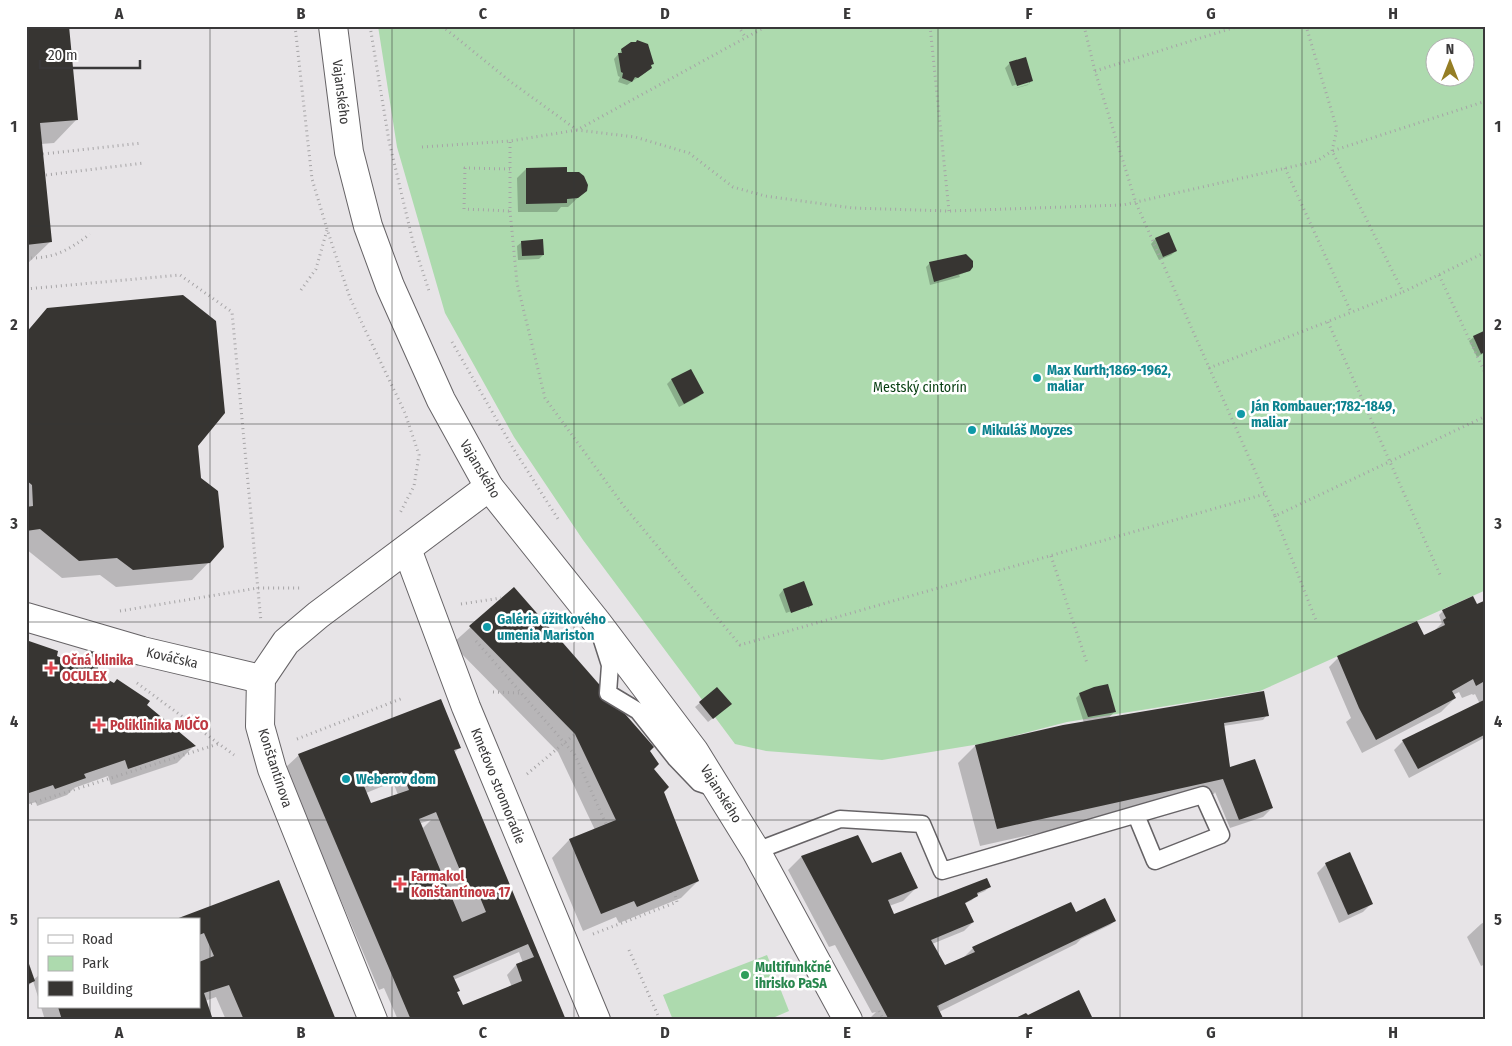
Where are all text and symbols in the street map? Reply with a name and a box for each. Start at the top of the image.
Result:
text: A [114,4,124,23]
text: B [297,4,306,23]
text: C [479,4,488,23]
text: D [660,4,670,23]
text: E [843,4,851,23]
text: F [1025,4,1033,23]
text: G [1206,4,1216,23]
text: H [1388,4,1398,23]
scale bar [40,38,140,70]
north arrow [1424,38,1474,88]
text: N [1446,41,1454,58]
text: 20 m [48,46,78,64]
street label: Vajanského [329,59,353,125]
text: 1 [11,117,17,136]
text: 1 [1495,117,1501,136]
text: 2 [9,315,18,334]
text: 2 [1493,315,1502,334]
place label: Max Kurth;1869-1962, maliar [1047,362,1171,395]
marker: Max Kurth;1869-1962, maliar [1031,372,1043,384]
park label: Mestský cintorín [873,379,967,396]
place label: Ján Rombauer;1782-1849, maliar [1250,398,1395,431]
marker: Ján Rombauer;1782-1849, maliar [1235,408,1247,420]
place label: Mikuláš Moyzes [982,422,1073,439]
marker: Mikuláš Moyzes [966,424,978,436]
street label: Vajanského [456,437,504,501]
text: 3 [9,514,18,533]
text: 3 [1493,514,1502,533]
place label: Galéria úžitkového umenia Mariston [497,611,606,644]
marker: Galéria úžitkového umenia Mariston [481,621,493,633]
street label: Kováčska [144,644,200,672]
place label: Očná klinika OCULEX [62,652,134,685]
marker: Očná klinika OCULEX [44,661,58,675]
text: 4 [10,712,18,731]
text: 4 [1494,712,1502,731]
place label: Poliklinika MÚČO [110,716,209,734]
marker: Poliklinika MÚČO [92,718,106,732]
street label: Konštantínova [254,726,296,810]
street label: Kmeťovo stromoradie [467,726,529,846]
street label: Vajanského [697,762,745,826]
place label: Weberov dom [356,771,436,788]
marker: Weberov dom [340,773,352,785]
place label: Farmakol Konštantínova 17 [411,868,510,901]
marker: Farmakol Konštantínova 17 [393,877,407,891]
text: 5 [10,910,18,929]
text: 5 [1494,910,1502,929]
legend [38,918,200,1008]
text: Road [82,930,113,948]
text: Park [82,954,109,972]
place label: Multifunkčné ihrisko PaSA [755,959,831,992]
marker: Multifunkčné ihrisko PaSA [739,969,751,981]
text: Building [82,980,133,998]
text: A [114,1023,124,1042]
text: B [297,1023,306,1042]
text: C [479,1023,488,1042]
text: D [660,1023,670,1042]
text: E [843,1023,851,1042]
text: F [1025,1023,1033,1042]
text: G [1206,1023,1216,1042]
text: H [1388,1023,1398,1042]

